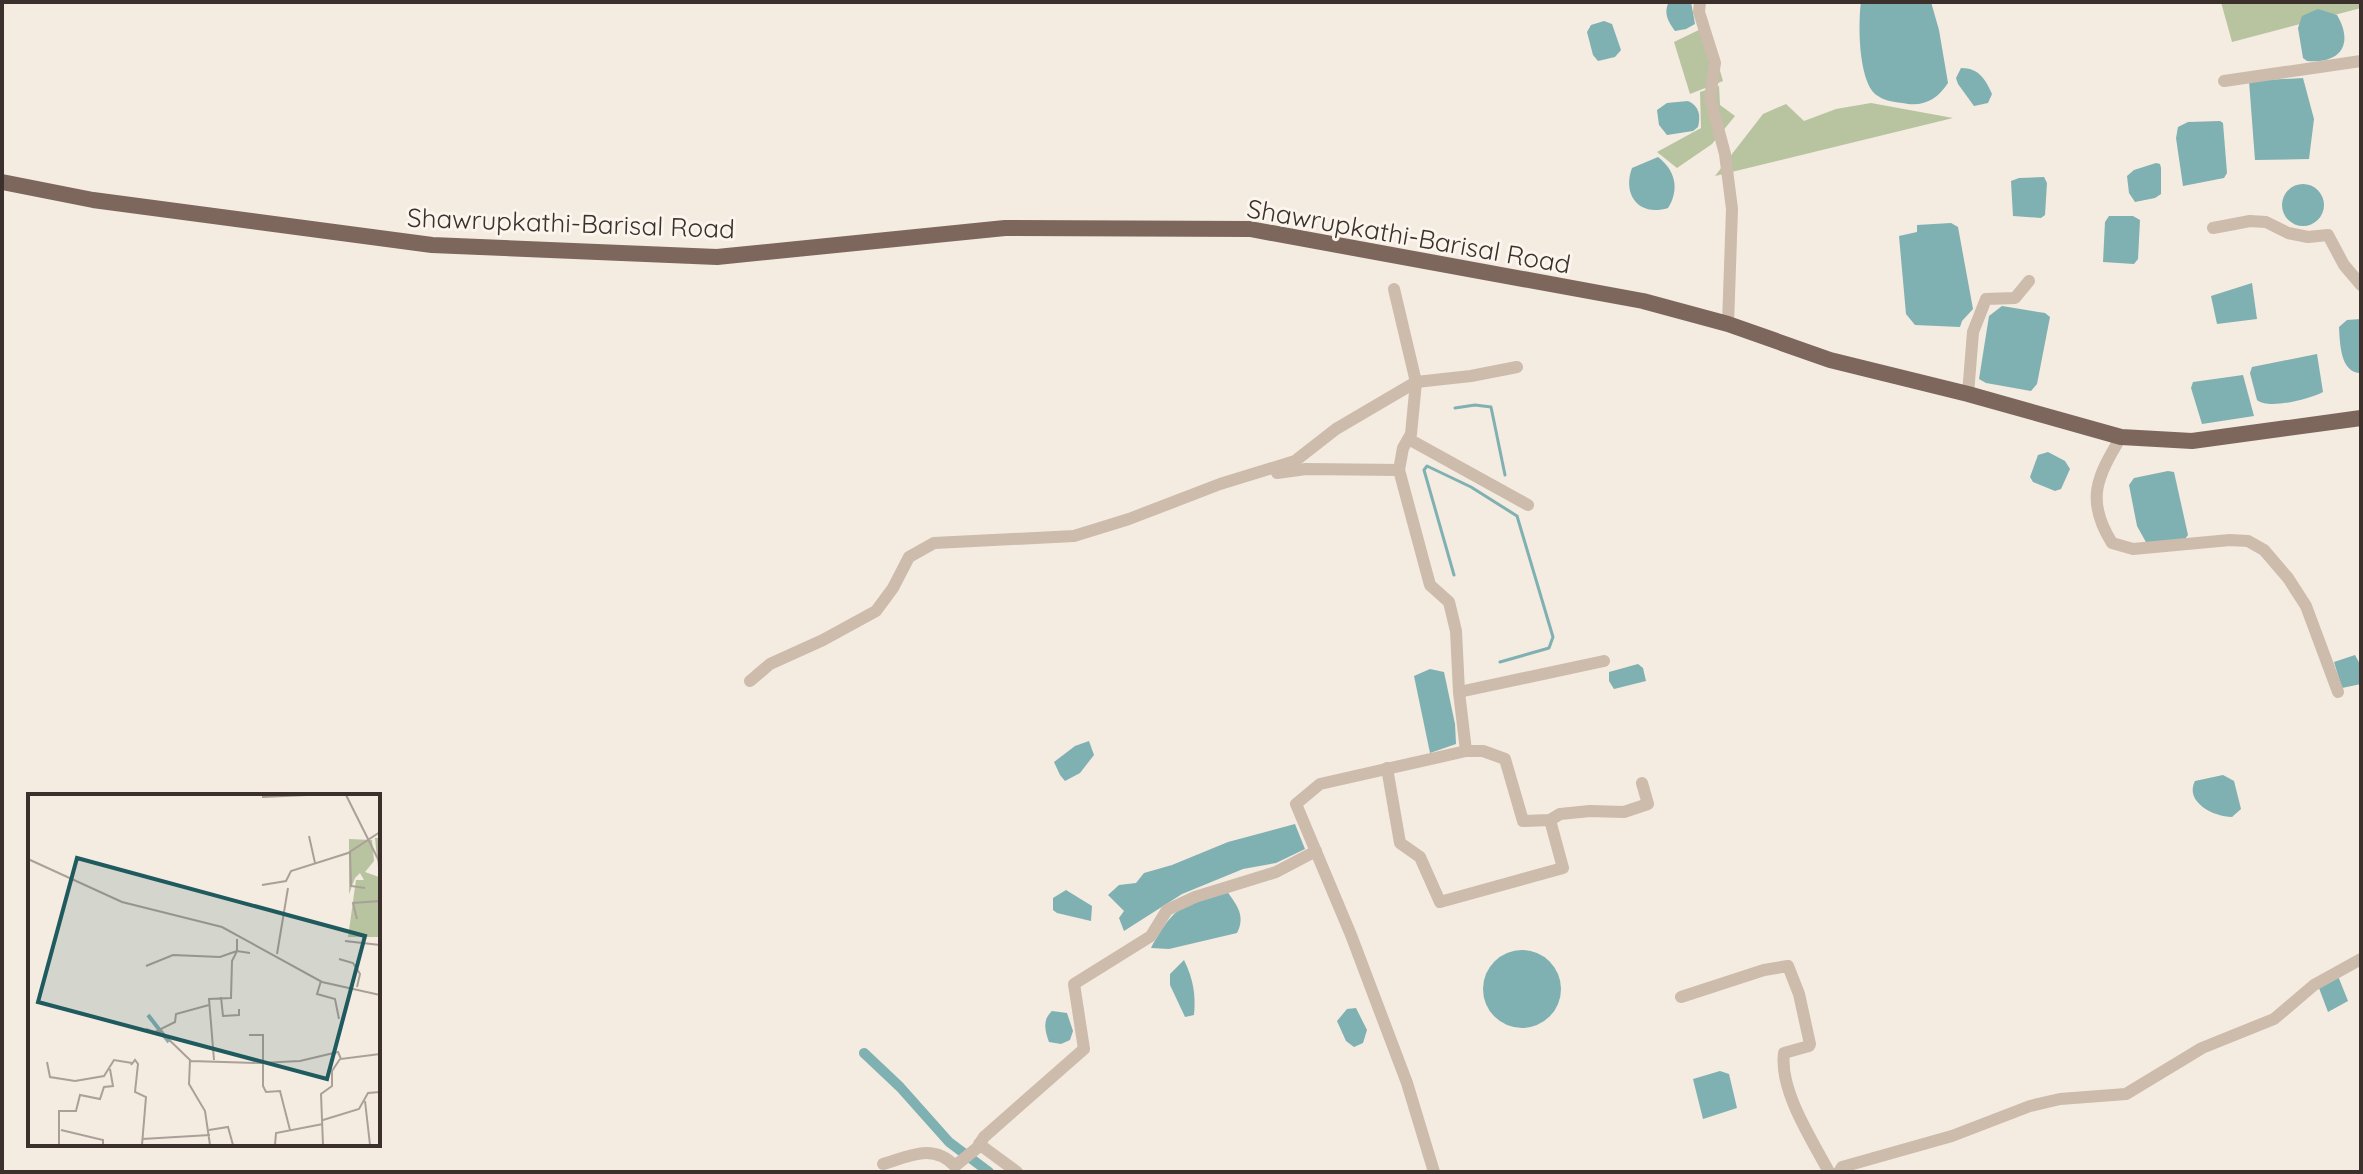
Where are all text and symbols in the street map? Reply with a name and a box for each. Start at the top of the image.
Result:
street label: Shawrupkathi-Barisal Road [1245,191,1573,281]
street label: Shawrupkathi-Barisal Road [407,201,735,245]
inset map [28,794,380,1146]

